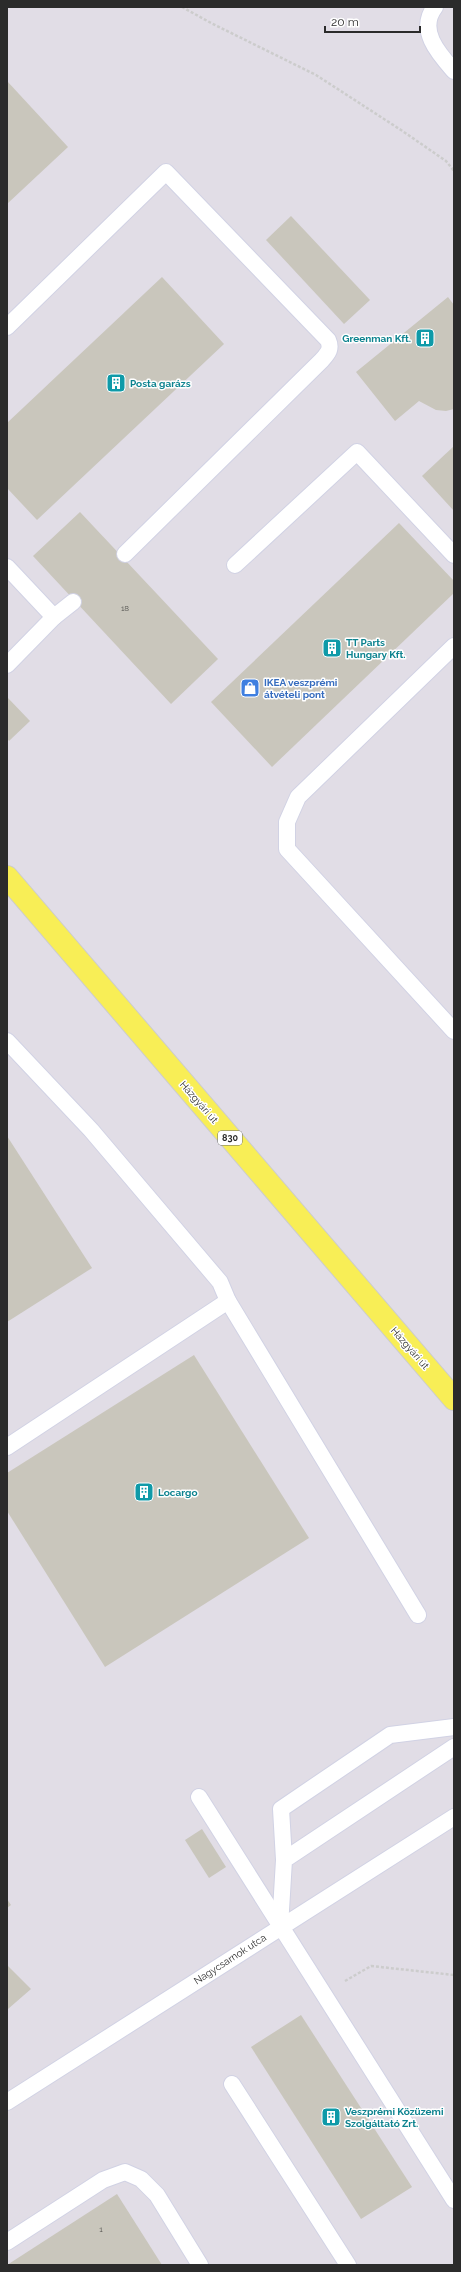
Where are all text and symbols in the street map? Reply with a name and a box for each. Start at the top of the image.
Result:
scale bar [325,8,420,34]
text: 20 m [331,15,359,29]
building icon: Greenman Kft. [414,327,436,349]
place label: Greenman Kft. [342,333,411,344]
building icon: Posta garázs [105,372,127,394]
place label: Posta garázs [130,378,191,389]
house number: 18 [121,603,129,613]
building icon: TT Parts Hungary Kft. [321,637,343,659]
place label: TT Parts Hungary Kft. [346,637,406,660]
shop icon: IKEA veszprémi átvételi pont [239,677,261,699]
place label: IKEA veszprémi átvételi pont [264,677,337,700]
street label: Házgyári út [178,1079,221,1126]
road number: 830 [218,1131,242,1145]
street label: Házgyári út [389,1325,432,1372]
building icon: Locargo [133,1481,155,1503]
place label: Locargo [158,1487,197,1498]
street label: Nagycsarnok utca [192,1932,268,1986]
building icon: Veszprémi Közüzemi Szolgáltató Zrt. [320,2106,342,2128]
place label: Veszprémi Közüzemi Szolgáltató Zrt. [345,2106,443,2129]
house number: 1 [99,2224,103,2234]

